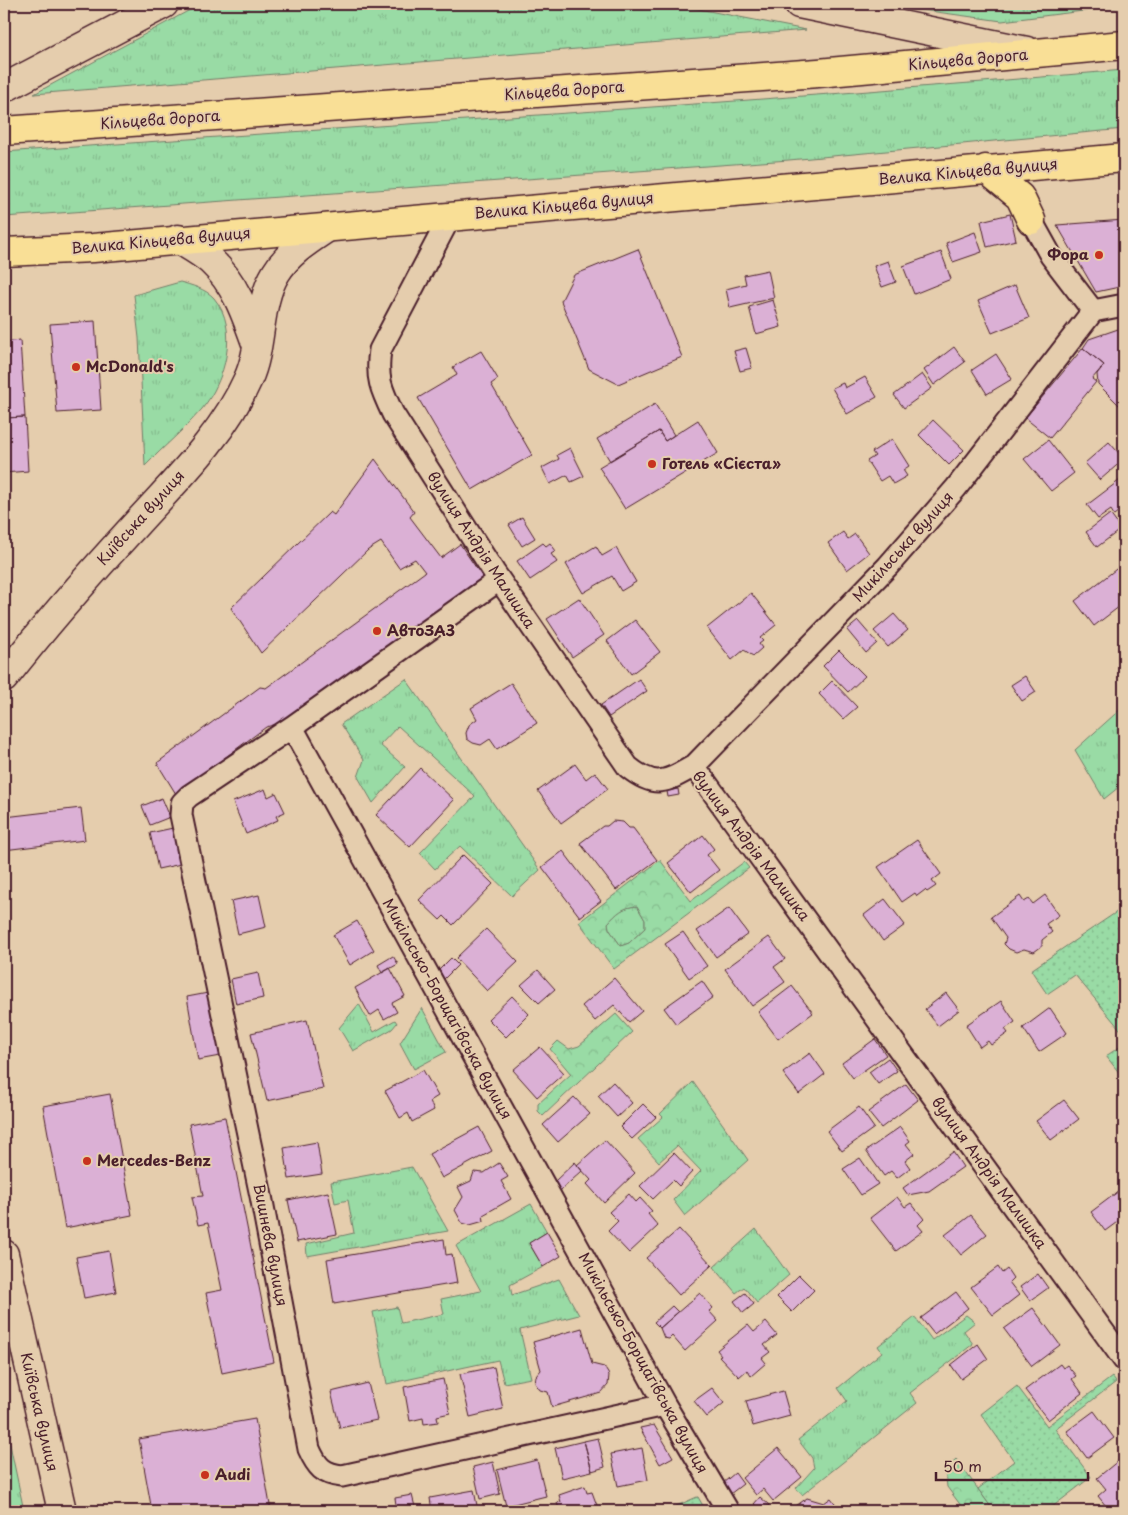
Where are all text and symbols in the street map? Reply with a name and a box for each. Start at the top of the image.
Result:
street label: Кільцева дорога [907,42,1029,75]
street label: Кільцева дорога [503,74,625,105]
street label: Кільцева дорога [99,103,221,134]
street label: Велика Кільцева вулиця [877,151,1058,190]
street label: Велика Кільцева вулиця [473,185,654,224]
street label: Велика Кільцева вулиця [70,220,251,259]
place label: Фора [1047,242,1089,265]
marker: Фора [1093,249,1105,261]
place label: McDonald's [86,354,174,377]
marker: McDonald's [70,361,82,373]
place label: Готель «Сієста» [662,451,781,474]
marker: Готель «Сієста» [646,458,658,470]
street label: Київська вулиця [91,464,189,570]
street label: вулиця Андрія Малишка [423,466,542,633]
street label: Микільська вулиця [846,486,958,606]
place label: АвтоЗАЗ [387,618,455,641]
marker: АвтоЗАЗ [371,625,383,637]
street label: вулиця Андрія Малишка [688,765,817,926]
street label: Микільсько-Борщагівська вулиця [378,894,519,1123]
street label: вулиця Андрія Малишка [927,1091,1054,1254]
place label: Mercedes-Benz [97,1148,211,1171]
marker: Mercedes-Benz [81,1155,93,1167]
street label: Вишнева вулиця [248,1182,295,1308]
street label: Микільсько-Борщагівська вулиця [574,1248,715,1477]
street label: Київська вулиця [16,1350,65,1473]
scale bar [936,1450,1088,1482]
text: 50 m [943,1454,982,1477]
place label: Audi [215,1462,250,1485]
marker: Audi [199,1469,211,1481]

